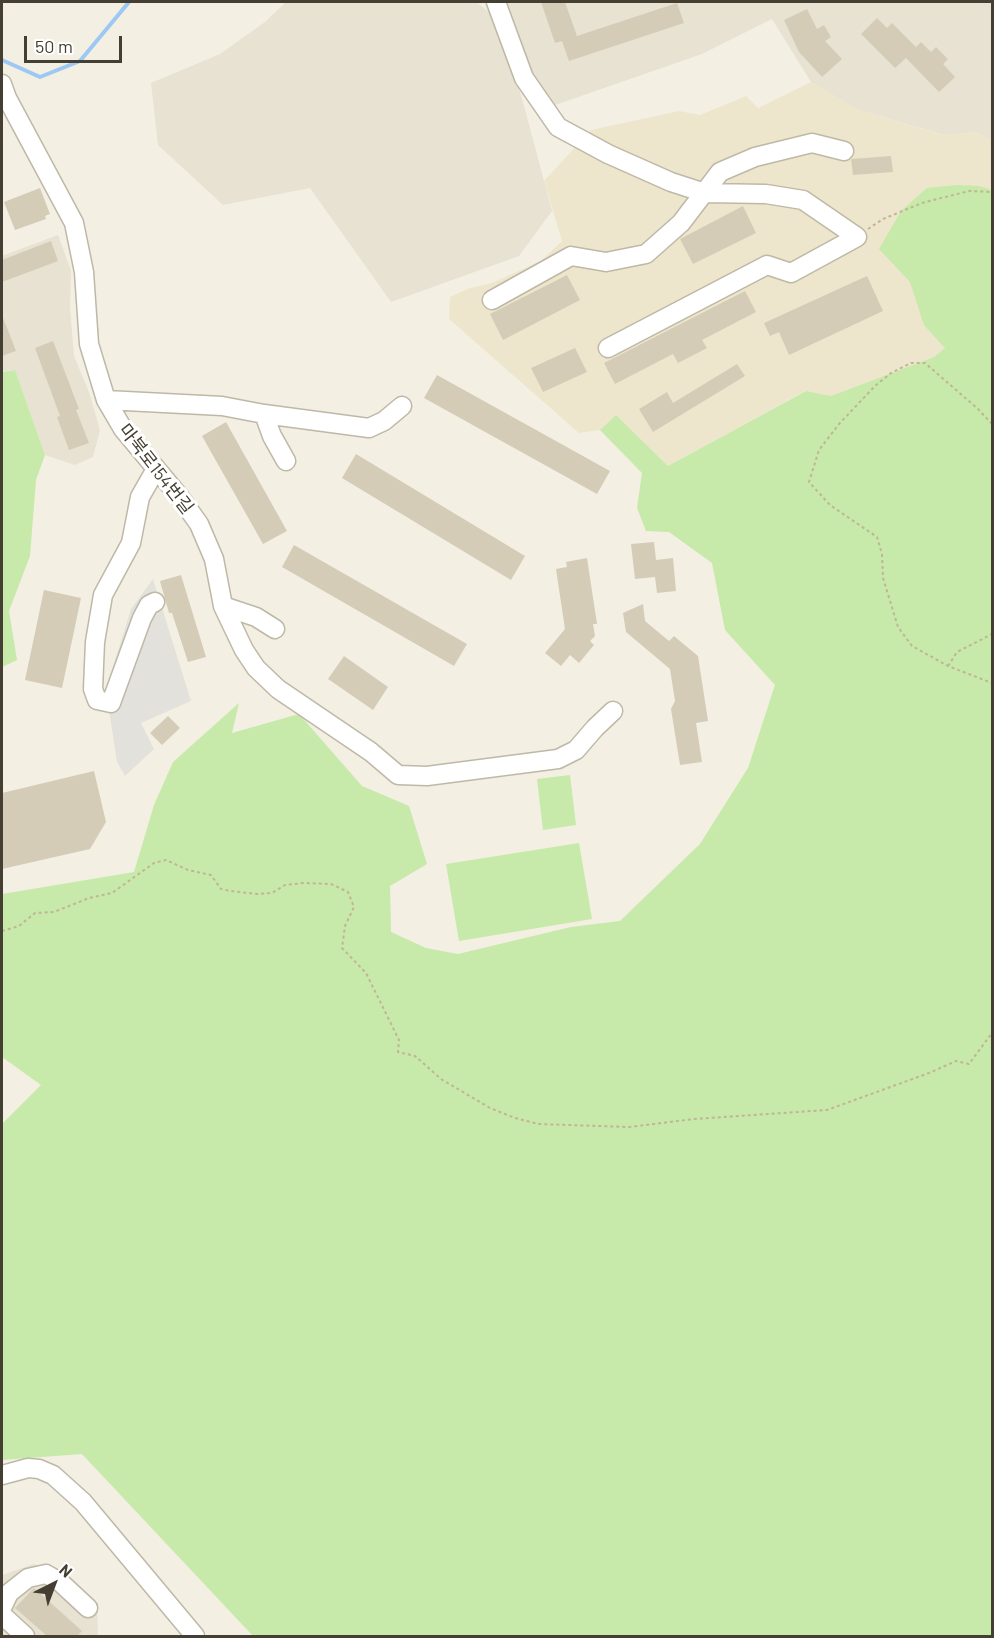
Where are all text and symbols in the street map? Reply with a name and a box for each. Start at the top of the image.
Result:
scale bar [27,24,124,62]
text: 50 m [35,35,73,57]
street label: 마북로154번길 [114,420,198,518]
north arrow [24,1554,84,1614]
text: N [56,1560,77,1581]

